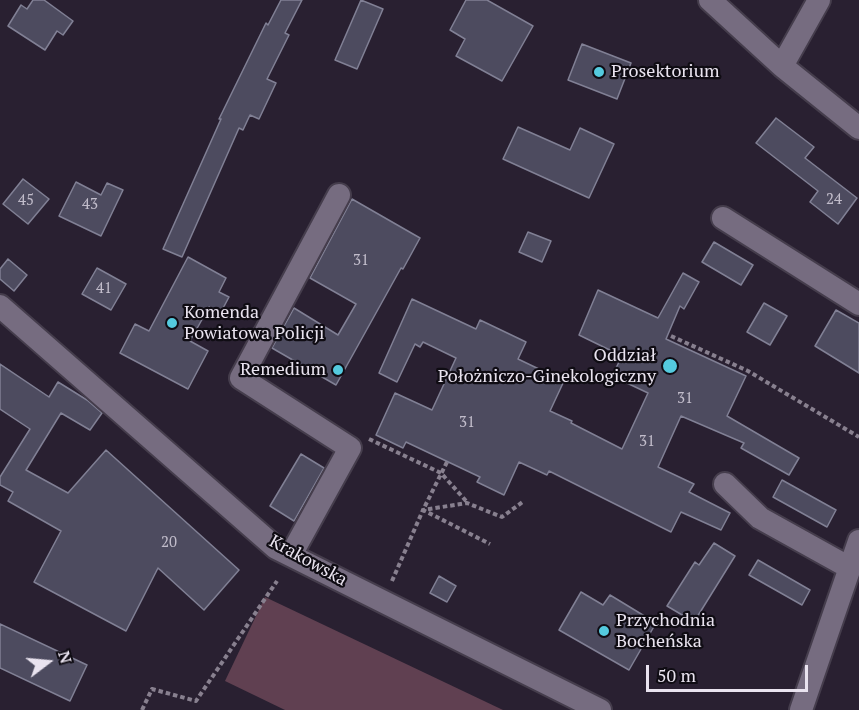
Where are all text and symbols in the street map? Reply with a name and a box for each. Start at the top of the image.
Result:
place label: Prosektorium [611,61,720,83]
marker: Prosektorium [592,65,606,79]
house number: 24 [826,191,842,209]
house number: 45 [18,192,34,210]
house number: 43 [82,196,98,214]
house number: 31 [353,252,369,270]
house number: 41 [96,280,112,298]
place label: Komenda Powiatowa Policji [184,302,324,344]
marker: Komenda Powiatowa Policji [165,316,179,330]
place label: Oddział Położniczo-Ginekologiczny [438,345,656,388]
marker: Oddział Położniczo-Ginekologiczny [661,357,679,375]
place label: Remedium [240,359,326,381]
marker: Remedium [331,363,345,377]
house number: 31 [677,390,693,408]
house number: 31 [459,414,475,432]
house number: 31 [639,433,655,451]
street label: Krakowska [265,531,351,591]
house number: 20 [161,534,177,552]
place label: Przychodnia Bocheńska [616,610,715,652]
marker: Przychodnia Bocheńska [597,624,611,638]
north arrow [18,632,78,692]
text: N [53,648,78,666]
scale bar [649,653,811,691]
text: 50 m [657,663,696,687]

